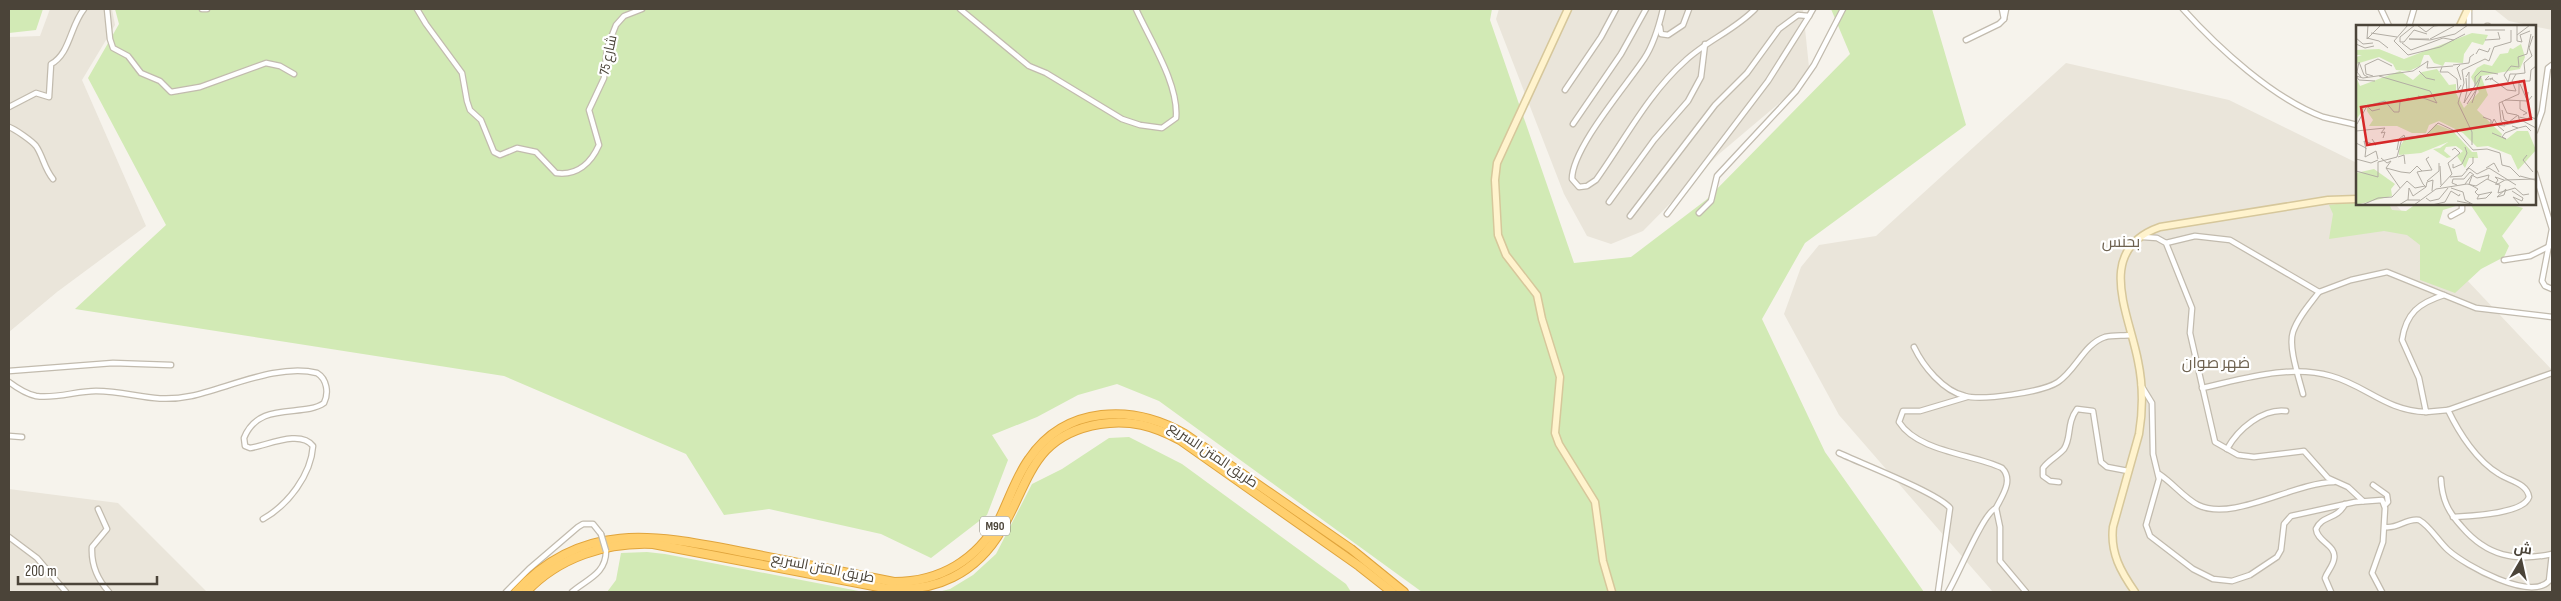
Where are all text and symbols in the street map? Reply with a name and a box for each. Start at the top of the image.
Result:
inset map [2356,25,2536,205]
street label: شارع 75 [595,33,621,77]
district label: بحنس [2102,233,2140,252]
district label: ضهر صوان [2182,354,2250,373]
street label: طريق المتن السريع [1165,419,1261,491]
road number: M90 [980,516,1010,536]
north arrow [2496,536,2546,586]
text: ش [2513,539,2533,558]
street label: طريق المتن السريع [770,550,876,586]
scale bar [18,554,156,586]
text: 200 m [25,562,57,581]

